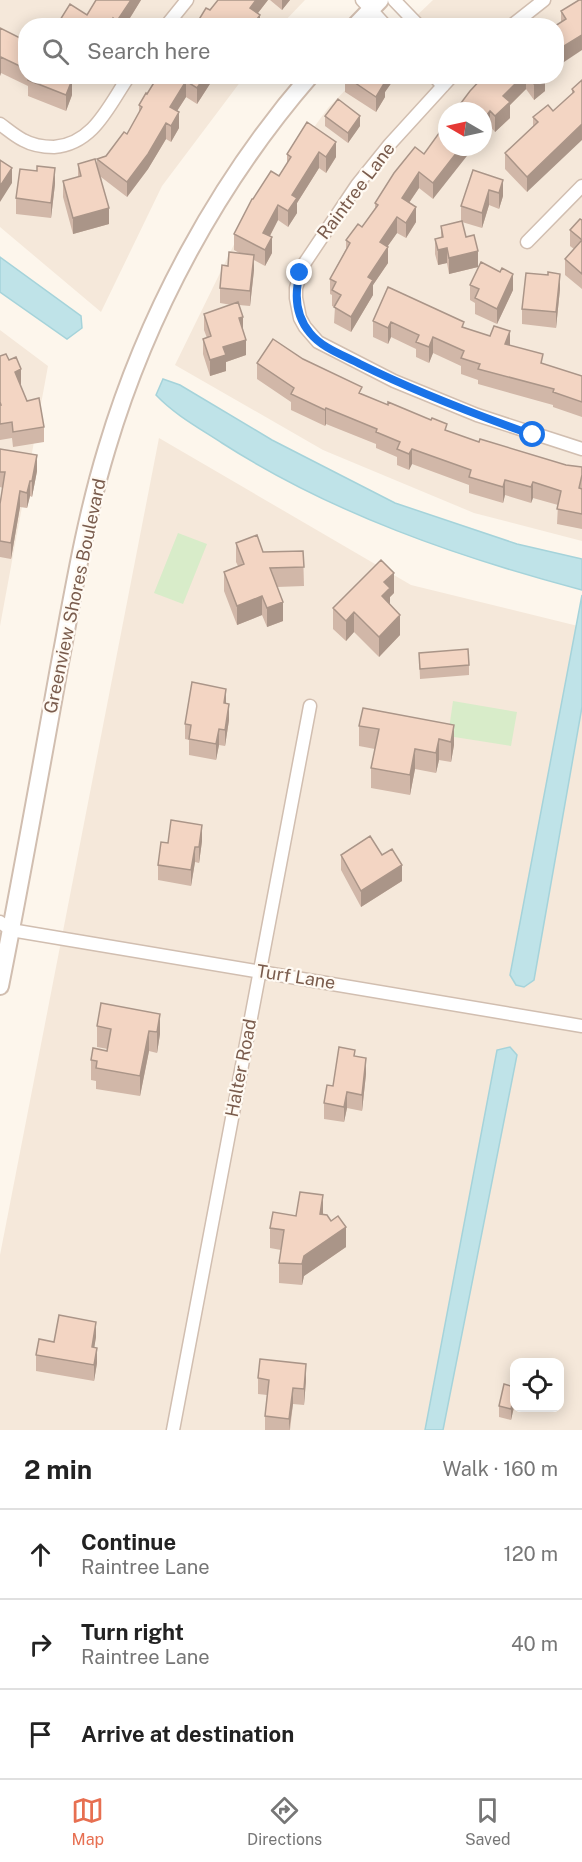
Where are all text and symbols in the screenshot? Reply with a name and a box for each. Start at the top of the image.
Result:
search box [18,18,564,84]
icon: search [39,35,72,68]
text: Search here [87,38,211,64]
north arrow [438,102,492,156]
street label: Raintree Lane [312,138,399,243]
route end [286,259,312,285]
route start [519,421,545,447]
street label: Greenview Shores Boulevard [39,476,110,715]
street label: Turf Lane [255,960,337,993]
street label: Halter Road [221,1017,260,1119]
map controls [510,1358,564,1412]
button: locate [510,1358,564,1412]
text: 2 min [24,1454,92,1485]
text: Walk · 160 m [443,1457,558,1481]
text: Continue [81,1529,176,1555]
icon: ahead [24,1538,57,1571]
text: 120 m [504,1542,558,1566]
text: Raintree Lane [81,1555,210,1579]
text: Turn right [81,1619,184,1645]
icon: right [24,1628,57,1661]
text: 40 m [511,1632,558,1656]
text: Raintree Lane [81,1645,210,1669]
icon: arrive [24,1718,57,1751]
text: Arrive at destination [81,1721,294,1747]
tab: Map [71,1794,104,1849]
tab: Directions [247,1794,322,1849]
tab: Saved [465,1794,511,1849]

